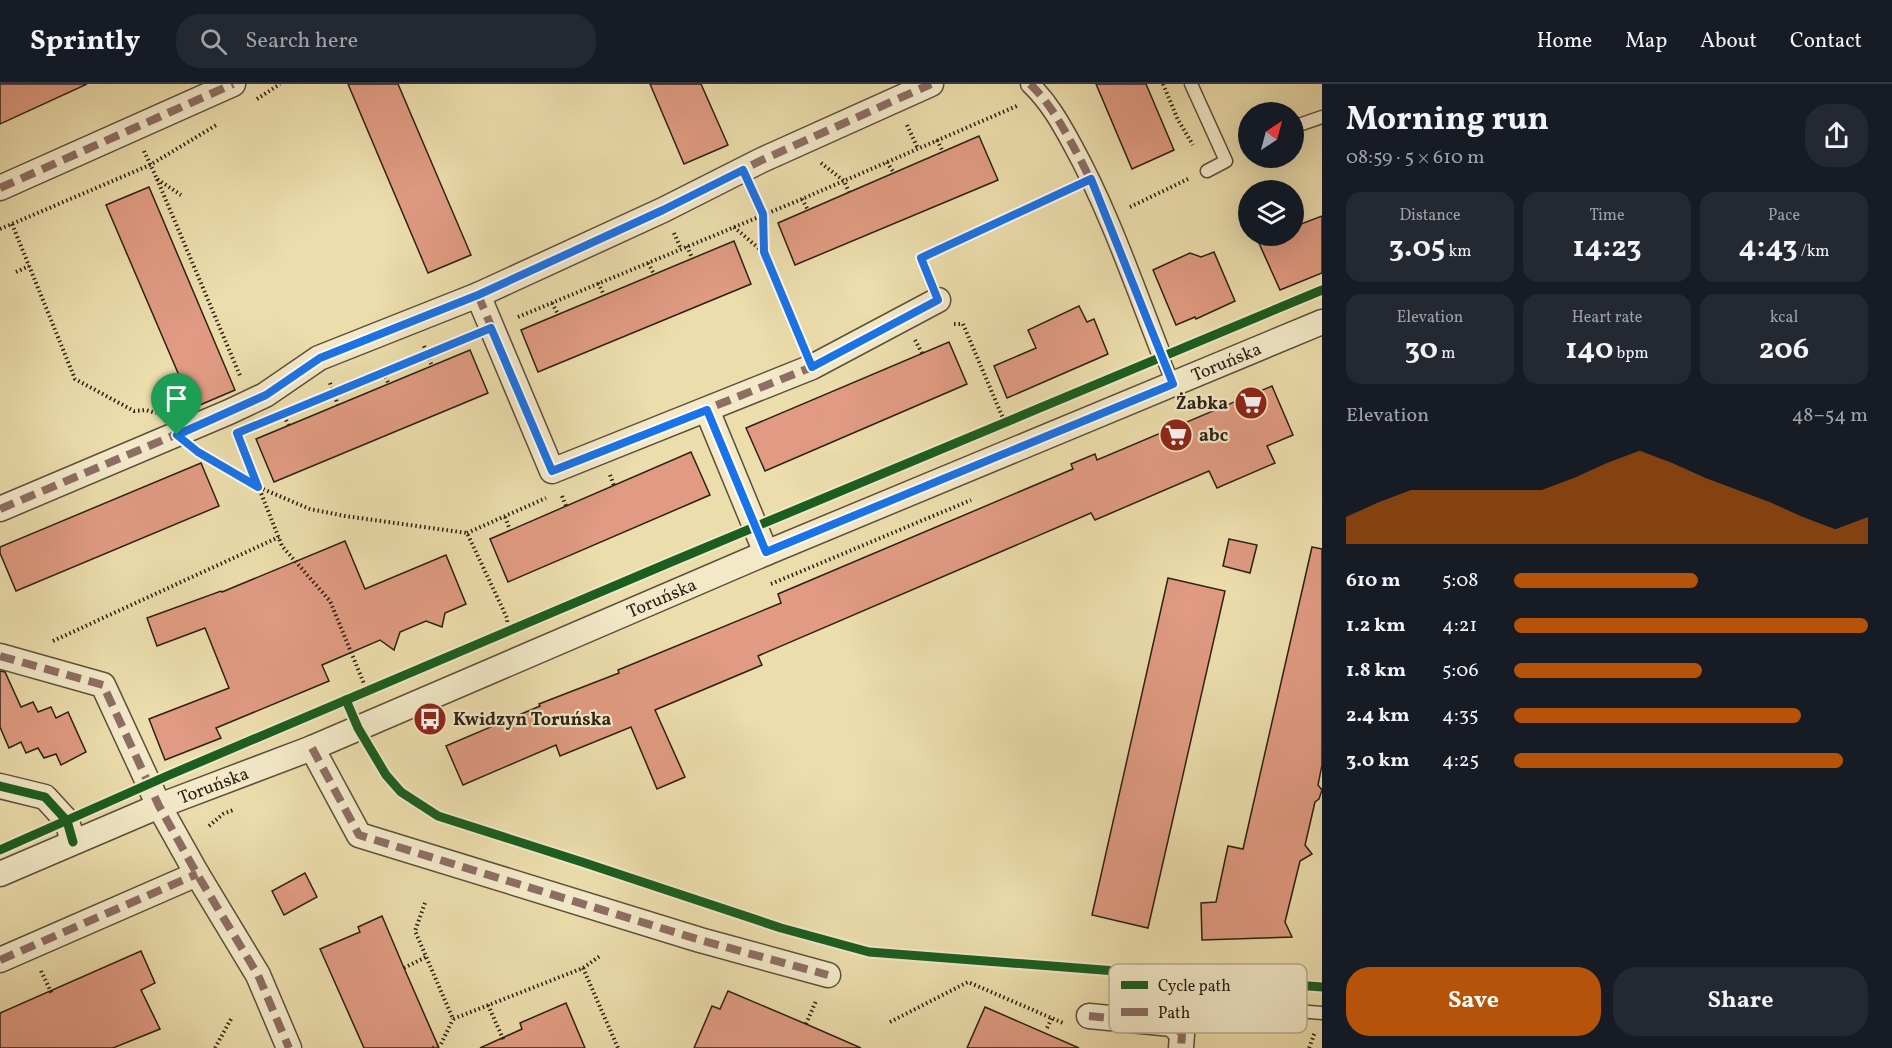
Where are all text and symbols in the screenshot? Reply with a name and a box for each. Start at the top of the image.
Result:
search box [176,14,596,68]
text: Sprintly [30,22,140,61]
icon: search [197,25,230,58]
text: Search here [245,26,358,57]
text: Home [1537,27,1592,56]
text: Map [1625,27,1667,56]
text: About [1700,27,1757,56]
text: Contact [1790,27,1862,56]
text: Morning run [1346,98,1549,144]
north arrow [1238,102,1304,168]
map controls [1238,102,1304,246]
button: share [1805,104,1868,167]
text: 08:59 · 5 × 610 m [1346,144,1485,172]
button: layers [1238,180,1304,246]
text: Distance [1399,205,1461,227]
text: Time [1589,205,1625,227]
text: Pace [1768,205,1800,227]
text: 3.05 [1389,227,1445,269]
text: 14:23 [1572,227,1642,269]
text: 4:43 [1738,227,1798,269]
text: km [1445,241,1471,263]
text: /km [1798,241,1830,263]
text: Elevation [1397,307,1463,329]
text: Heart rate [1572,307,1642,329]
text: kcal [1770,307,1798,329]
text: 30 [1405,329,1438,371]
text: 140 [1565,329,1613,371]
text: 206 [1759,329,1809,371]
street label: Toruńska [1188,337,1266,389]
text: m [1438,343,1455,365]
text: bpm [1613,343,1649,365]
pin [151,373,202,435]
icon: arrive [160,382,193,415]
supermarket icon: Żabka [1233,385,1269,421]
place label: Żabka [1176,392,1228,417]
text: Elevation [1346,402,1429,430]
text: 48–54 m [1792,402,1868,430]
supermarket icon: abc [1158,417,1194,453]
place label: abc [1199,424,1228,449]
text: 610 m [1346,567,1401,595]
text: 5:08 [1442,567,1479,595]
street label: Toruńska [623,573,701,625]
text: 1.2 km [1346,612,1406,640]
text: 4:21 [1442,612,1477,640]
text: 1.8 km [1346,657,1406,685]
text: 5:06 [1442,657,1479,685]
bus stop icon: Kwidzyn Toruńska [412,701,448,737]
text: 2.4 km [1346,702,1410,730]
text: 4:35 [1442,702,1479,730]
place label: Kwidzyn Toruńska [453,708,612,733]
text: 3.0 km [1346,747,1410,775]
text: 4:25 [1442,747,1479,775]
street label: Toruńska [175,762,253,812]
legend [1109,964,1307,1033]
button: Save [1346,967,1601,1036]
button: Share [1613,967,1868,1036]
text: Cycle path [1158,976,1231,998]
text: Path [1158,1003,1190,1025]

